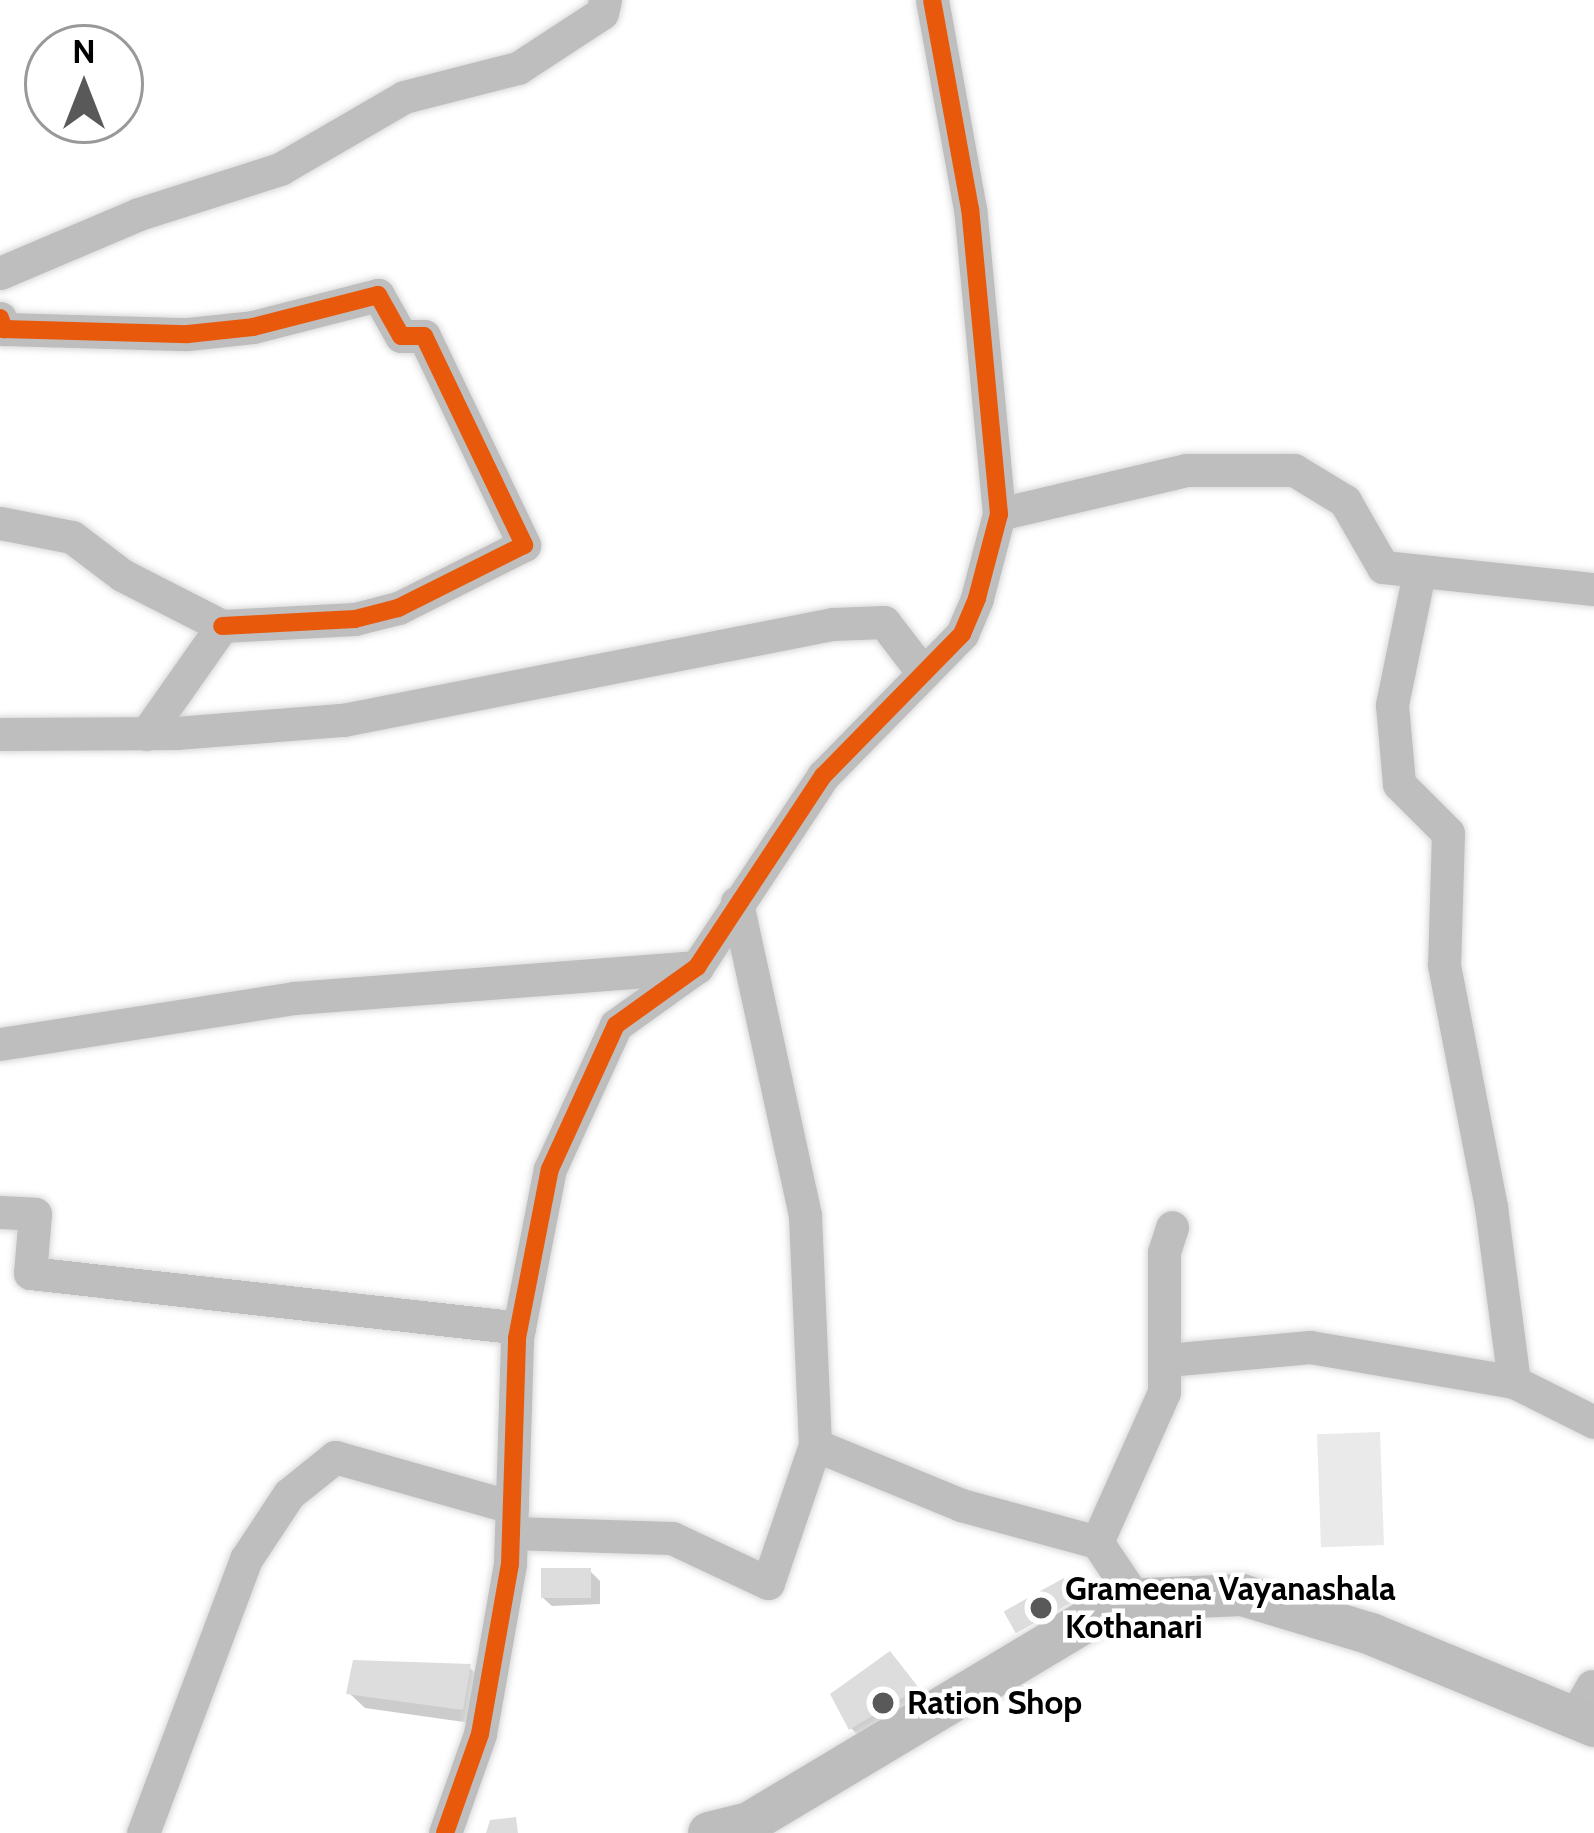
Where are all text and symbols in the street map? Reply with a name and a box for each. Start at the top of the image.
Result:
north arrow [24,24,144,144]
text: N [72,31,96,71]
place label: Grameena Vayanashala Kothanari [1065,1569,1396,1647]
marker: Grameena Vayanashala Kothanari [1028,1595,1054,1621]
place label: Ration Shop [907,1683,1082,1723]
marker: Ration Shop [870,1690,896,1716]

